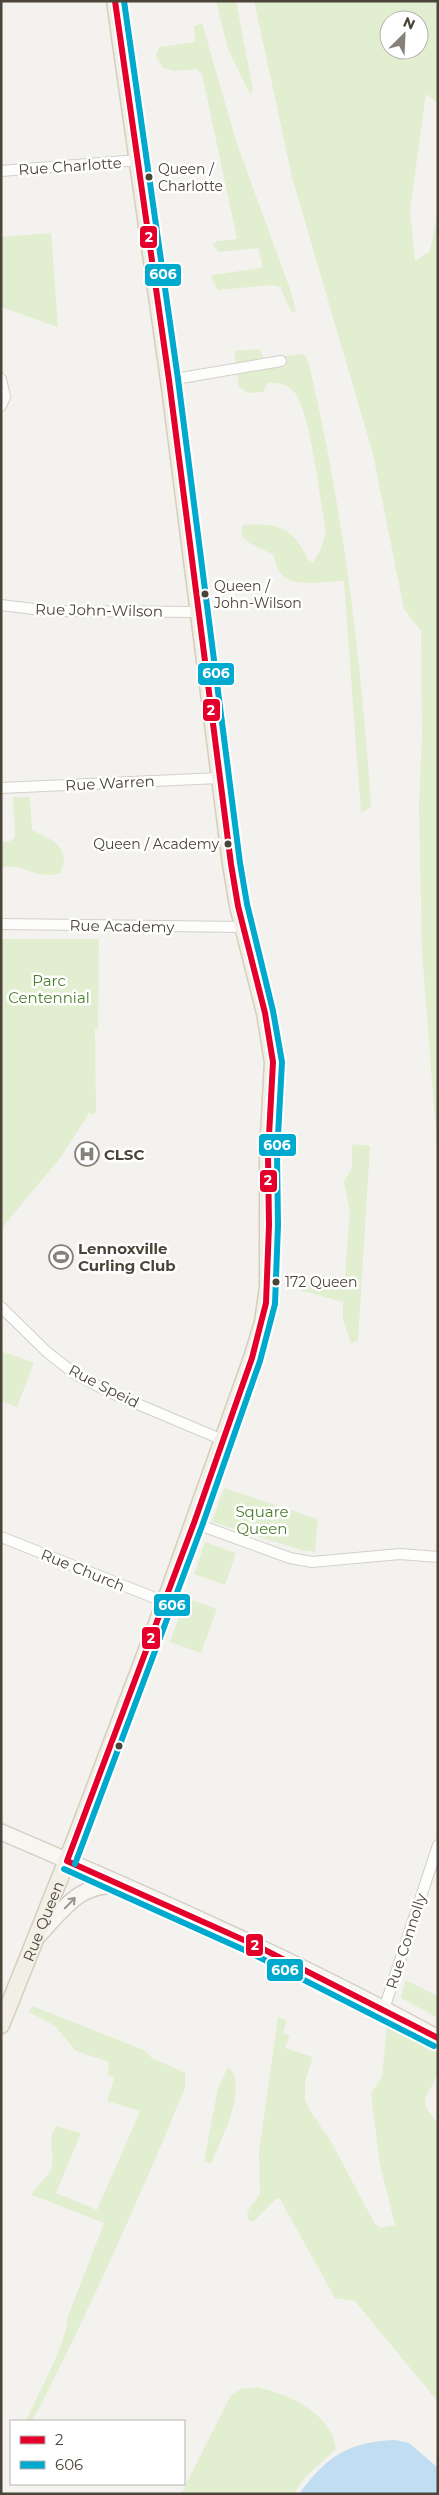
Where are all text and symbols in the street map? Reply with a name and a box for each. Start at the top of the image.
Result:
north arrow [379,10,429,60]
text: N [400,13,418,34]
street label: Rue Charlotte [18,153,122,179]
place label: Queen / Charlotte [158,160,223,195]
marker: Queen / Charlotte [144,172,154,182]
line badge: 2 [139,225,158,249]
text: 2 [145,228,153,246]
line badge: 606 [144,263,182,287]
text: 606 [149,265,177,283]
place label: Queen / John-Wilson [213,577,302,612]
marker: Queen / John-Wilson [200,589,210,599]
street label: Rue John-Wilson [35,599,163,621]
line badge: 606 [197,662,235,686]
text: 606 [202,664,230,682]
line badge: 2 [202,698,221,722]
text: 2 [207,701,215,719]
street label: Rue Warren [65,771,155,795]
place label: Queen / Academy [93,835,219,853]
marker: Queen / Academy [223,839,233,849]
street label: Rue Academy [69,916,175,936]
park label: Parc Centennial [8,971,90,1007]
line badge: 606 [258,1133,297,1157]
text: 606 [263,1136,291,1154]
hospital icon: CLSC [74,1141,100,1167]
place label: CLSC [104,1145,144,1164]
line badge: 2 [259,1169,278,1193]
text: 2 [264,1171,272,1189]
place label: Lennoxville Curling Club [78,1239,176,1275]
sports icon: Lennoxville Curling Club [48,1244,74,1270]
place label: 172 Queen [285,1273,357,1291]
marker: 172 Queen [271,1277,281,1287]
street label: Rue Speid [66,1360,142,1412]
park label: Square Queen [235,1502,289,1538]
street label: Rue Church [38,1545,128,1595]
line badge: 606 [153,1593,191,1617]
text: 606 [158,1596,186,1614]
line badge: 2 [141,1626,161,1650]
text: 2 [147,1629,155,1647]
unlabelled marker [114,1741,124,1751]
street label: Rue Queen [18,1878,67,1964]
street label: Rue Connolly [382,1890,431,1991]
one-way arrow [64,1897,76,1909]
line badge: 2 [245,1933,264,1957]
text: 2 [251,1936,259,1954]
line badge: 606 [266,1958,304,1982]
text: 606 [271,1961,299,1979]
legend [10,2420,185,2485]
text: 2 [55,2430,64,2449]
text: 606 [55,2455,83,2474]

